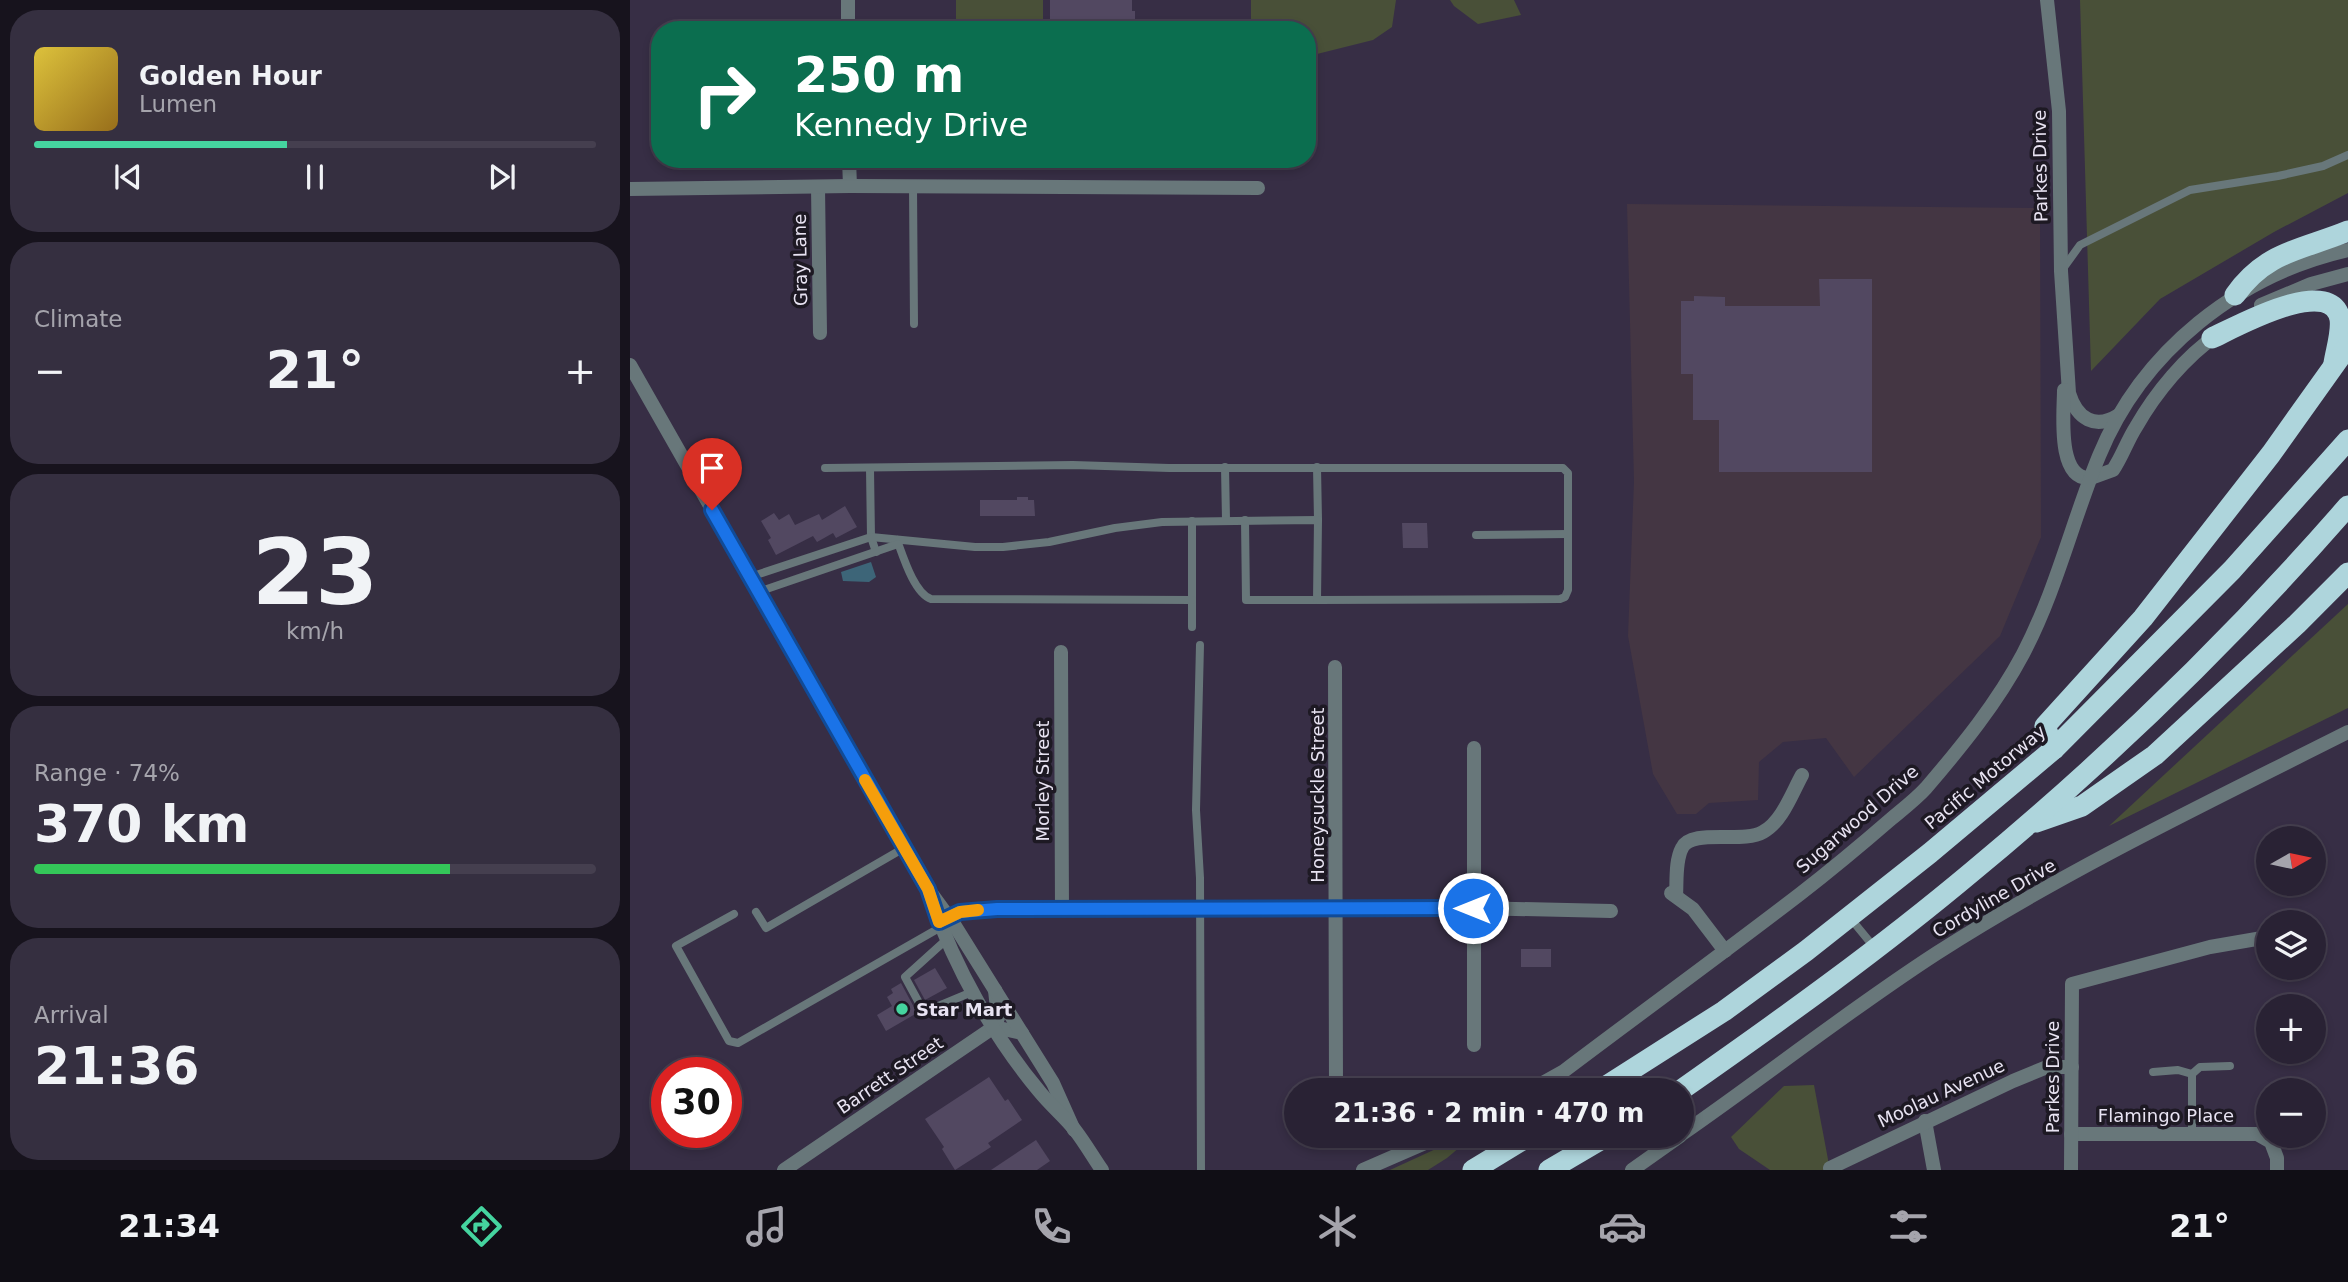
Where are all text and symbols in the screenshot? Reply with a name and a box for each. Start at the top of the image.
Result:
text: 250 m [794,47,964,104]
icon: right [679,49,770,140]
text: Golden Hour [139,61,322,91]
text: Lumen [139,91,217,117]
text: Kennedy Drive [794,106,1028,144]
street label: Parkes Drive [2029,110,2051,222]
icon: previous [109,158,147,196]
icon: pause [296,158,334,196]
icon: next [483,158,521,196]
street label: Gray Lane [789,214,811,306]
text: Climate [34,306,123,332]
text: 21° [266,340,364,400]
text: − [34,349,66,393]
text: + [564,349,596,393]
pin [682,438,742,510]
icon: arrive [693,449,731,487]
text: 23 [252,520,378,625]
text: km/h [286,618,344,644]
street label: Honeysuckle Street [1307,707,1328,883]
street label: Morley Street [1032,720,1053,842]
street label: Pacific Motorway [1920,720,2050,834]
text: Range · 74% [34,760,180,786]
street label: Sugarwood Drive [1792,760,1922,878]
text: 370 km [34,794,249,854]
north arrow [2256,826,2326,896]
map controls [2256,826,2326,1148]
street label: Cordyline Drive [1929,854,2059,942]
position arrow [1436,871,1510,945]
button: layers [2256,910,2326,980]
button: + [2256,994,2326,1064]
place label: Star Mart [916,999,1013,1020]
marker: Star Mart [894,1001,910,1017]
text: Arrival [34,1002,109,1028]
street label: Parkes Drive [2042,1021,2063,1133]
street label: Barrett Street [833,1032,947,1118]
text: 21:36 [34,1036,200,1096]
street label: Moolau Avenue [1874,1054,2008,1132]
speed limit sign: 30 [651,1057,742,1148]
button: − [2256,1078,2326,1148]
text: 21:36 · 2 min · 470 m [1334,1098,1644,1128]
street label: Flamingo Place [2098,1105,2234,1126]
icon: directions [457,1202,506,1251]
icon: music [742,1202,791,1251]
icon: phone [1027,1202,1076,1251]
icon: climate [1313,1202,1362,1251]
icon: car [1598,1202,1647,1251]
icon: filters [1884,1202,1933,1251]
text: 21:34 [118,1207,220,1245]
text: 21° [2169,1207,2230,1245]

